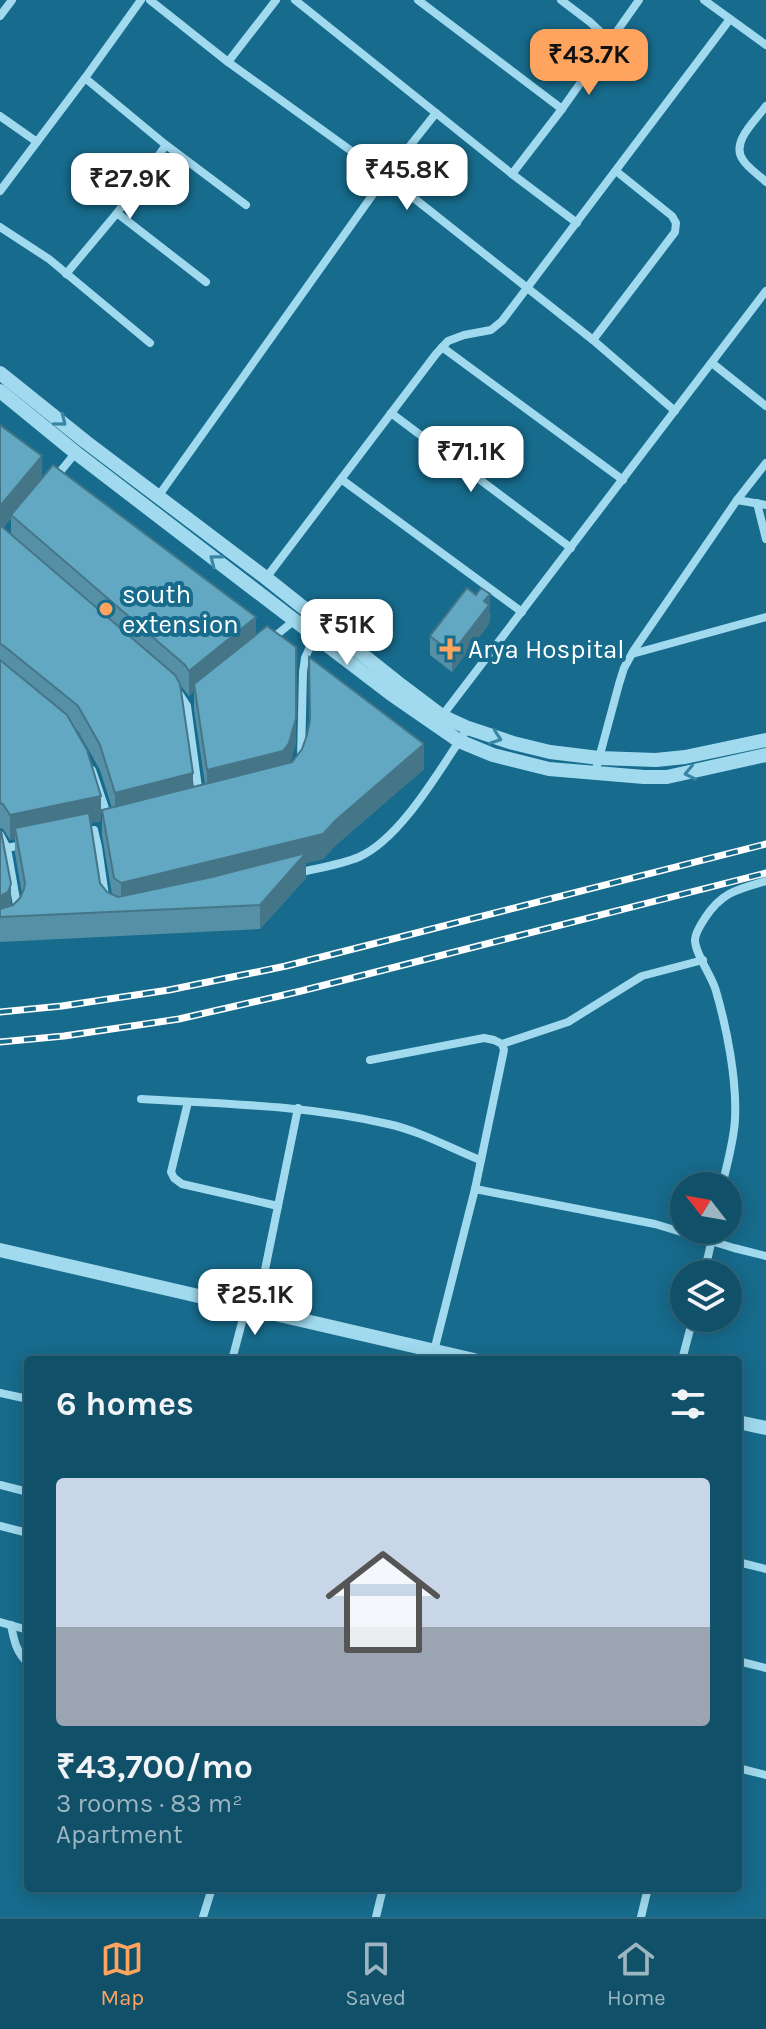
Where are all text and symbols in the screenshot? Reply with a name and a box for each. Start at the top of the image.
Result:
pin: ₹43.7K [524,29,654,97]
text: ₹43.7K [548,39,630,70]
pin: ₹45.8K [342,144,472,212]
pin: ₹27.9K [65,153,195,221]
text: ₹45.8K [365,154,449,185]
text: ₹27.9K [89,163,171,194]
one-way arrow [52,412,67,426]
pin: ₹71.1K [406,426,536,494]
text: ₹71.1K [437,436,505,467]
one-way arrow [209,555,224,569]
place label: south extension [122,579,239,640]
pin: ₹51K [300,599,394,667]
marker: south extension [97,600,115,618]
text: ₹51K [319,609,375,640]
place label: Arya Hospital [468,634,625,665]
marker: Arya Hospital [439,638,461,660]
one-way arrow [488,728,502,744]
one-way arrow [684,764,697,781]
north arrow [670,1172,742,1244]
map controls [670,1172,742,1332]
button: layers [670,1260,742,1332]
pin: ₹25.1K [190,1269,320,1337]
text: ₹25.1K [216,1279,294,1310]
icon: filters [666,1382,710,1426]
text: 6 homes [56,1384,194,1424]
icon: home [311,1530,455,1674]
text: ₹43,700/mo [56,1747,253,1787]
text: 3 rooms · 83 m² [56,1788,243,1819]
text: Apartment [56,1819,183,1850]
tab: Map [100,1937,144,2011]
tab: Saved [345,1937,406,2011]
tab: Home [607,1937,666,2011]

